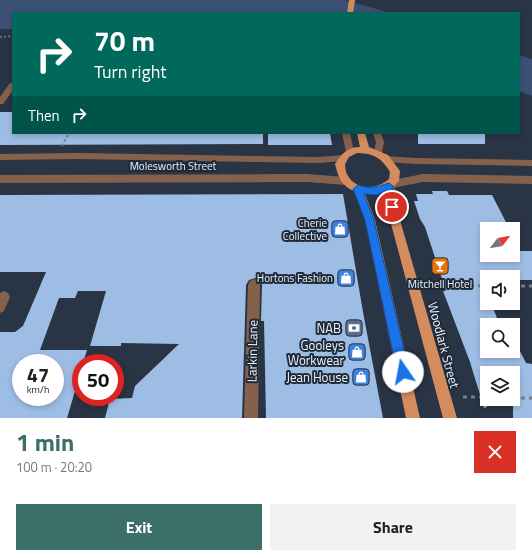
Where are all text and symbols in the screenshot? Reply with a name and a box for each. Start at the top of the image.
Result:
text: 70 m [94,19,155,62]
icon: right [28,28,80,80]
text: Turn right [94,58,167,85]
text: Then [28,104,60,127]
icon: right [68,104,90,126]
street label: Molesworth Street [130,158,216,174]
pin [375,190,409,224]
icon: arrive [381,196,403,218]
place label: Cherie Collective [283,215,327,244]
shop icon: Cherie Collective [330,219,350,239]
north arrow [480,222,520,262]
map controls [480,222,520,406]
bar icon: Mitchell Hotel [430,256,450,276]
shop icon: Hortons Fashion [336,268,356,288]
place label: Hortons Fashion [257,270,333,286]
button: sound [480,270,520,310]
place label: Mitchell Hotel [408,276,472,292]
street label: Woodlark Street [423,300,465,391]
place label: NAB [316,318,341,338]
bank icon: NAB [344,318,364,338]
button: search [480,318,520,358]
street label: Larkin Lane [241,320,263,382]
place label: Gooleys Workwear [288,335,345,370]
shop icon: Gooleys Workwear [347,342,367,362]
position arrow [382,351,424,393]
speed limit sign: 50 [72,354,124,406]
text: 47 [27,359,49,390]
button: layers [480,366,520,406]
place label: Jean House [286,367,348,387]
shop icon: Jean House [351,367,371,387]
text: km/h [27,382,49,397]
text: 1 min [16,424,74,460]
button: close [474,431,516,473]
text: 100 m · 20:20 [16,457,92,477]
button: Exit [16,504,262,550]
button: Share [270,504,516,550]

